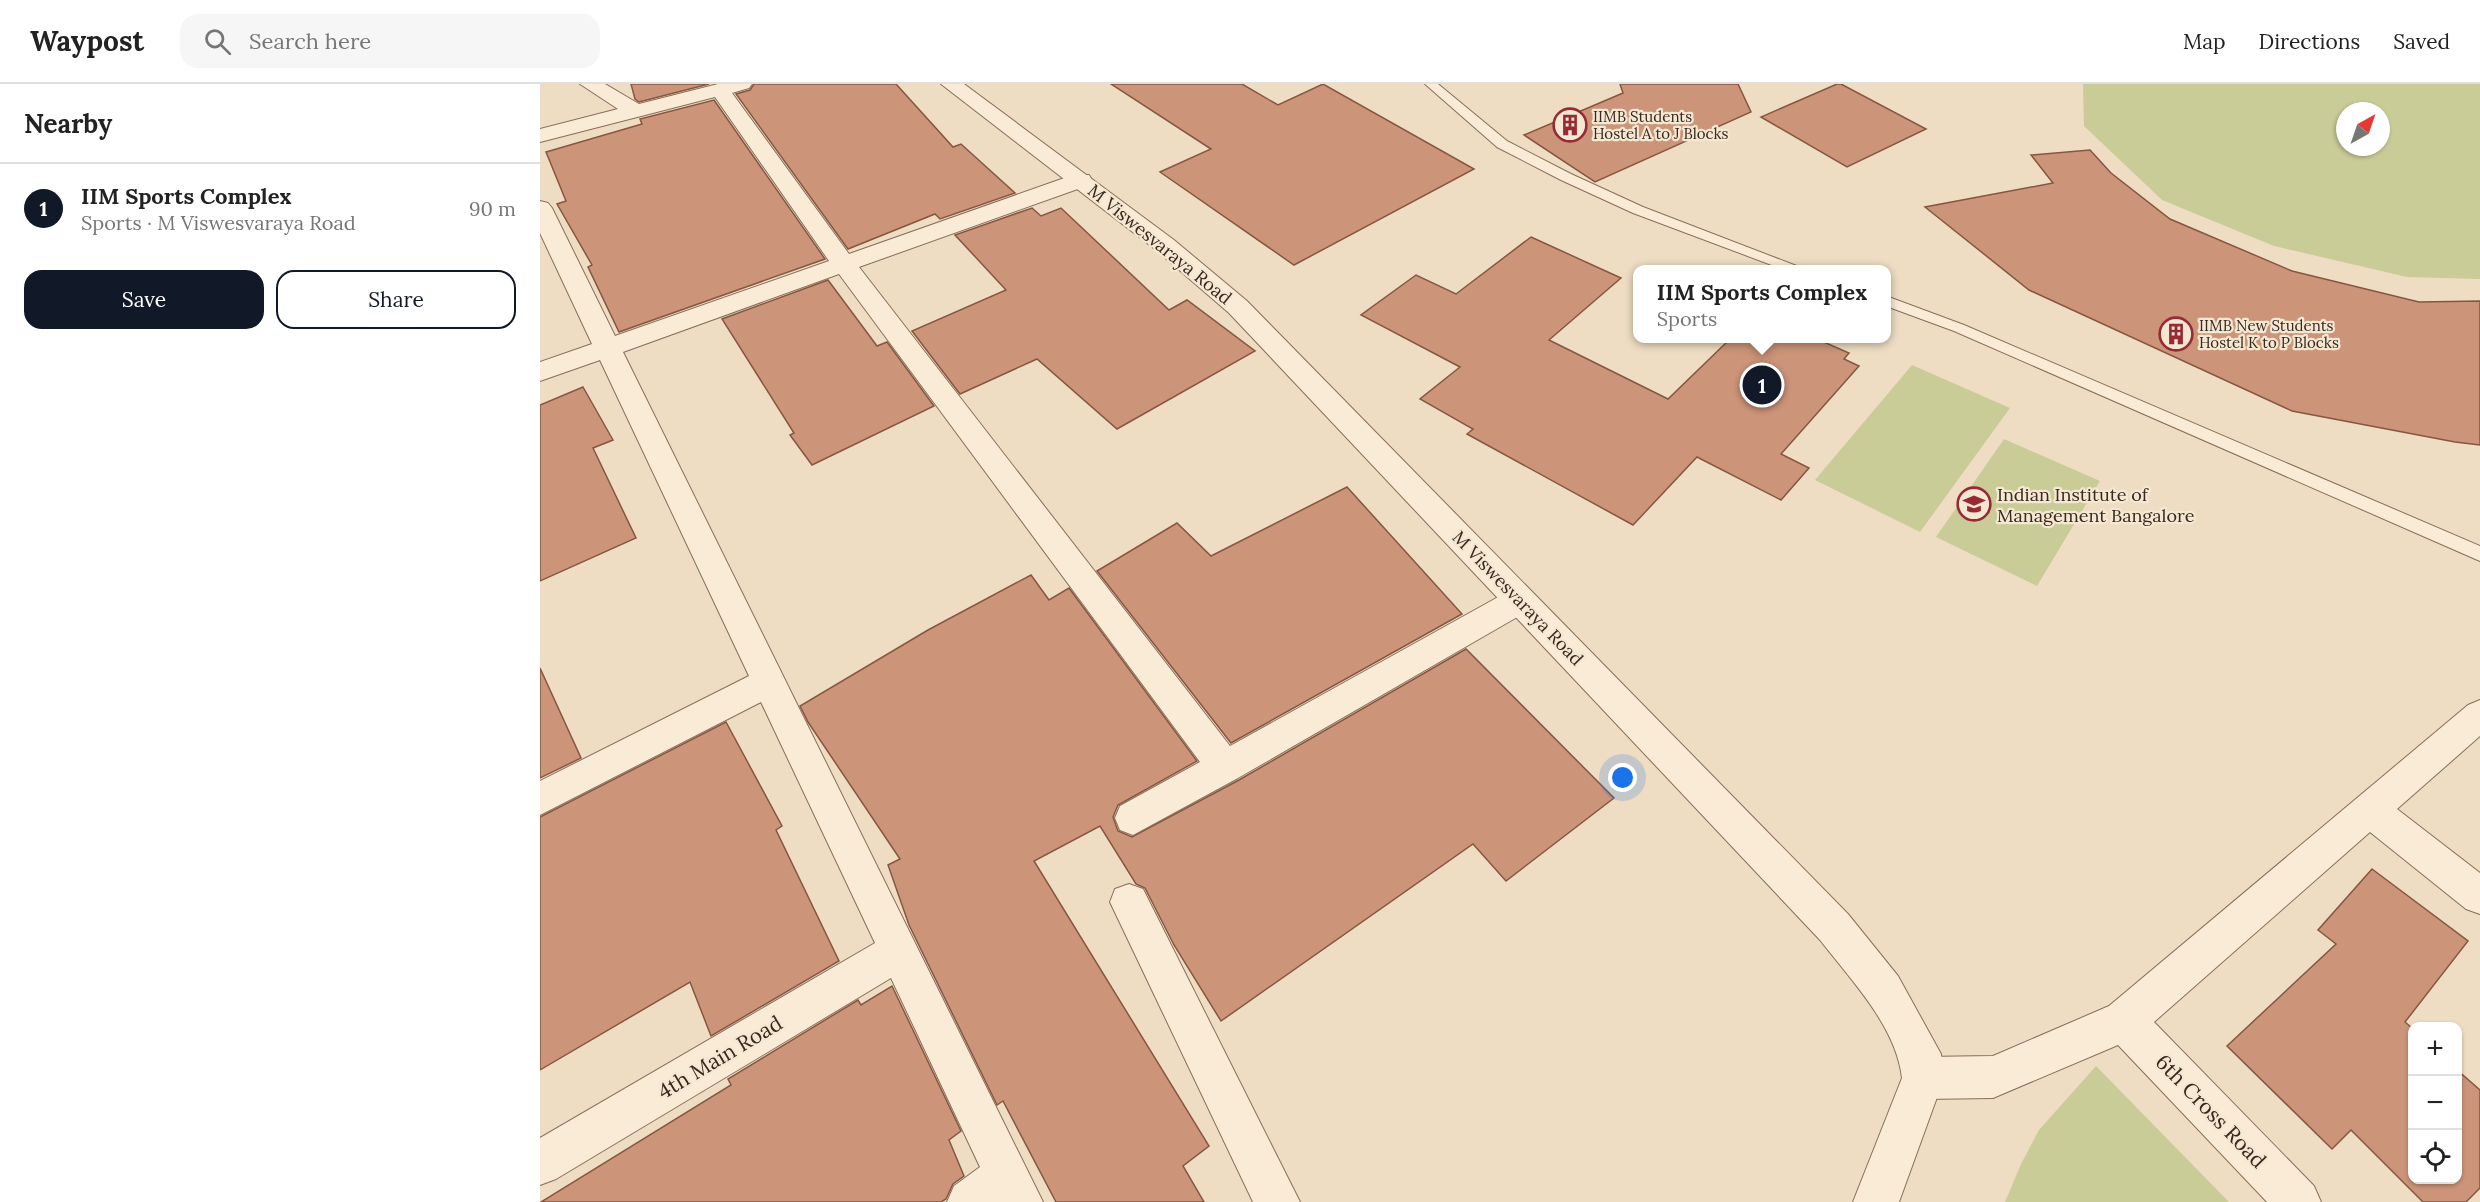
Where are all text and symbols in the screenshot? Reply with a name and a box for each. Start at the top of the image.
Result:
search box [180,14,600,68]
text: Waypost [30,23,144,59]
icon: search [201,25,234,58]
text: Search here [249,27,371,55]
text: Map [2183,28,2226,55]
text: Directions [2259,28,2360,55]
text: Saved [2393,28,2450,55]
north arrow [2336,102,2390,156]
text: Nearby [24,107,112,140]
building icon: IIMB Students Hostel A to J Blocks [1552,107,1588,143]
place label: IIMB Students Hostel A to J Blocks [1593,107,1729,143]
street label: M Viswesvaraya Road [1083,179,1237,309]
text: IIM Sports Complex [81,182,292,210]
text: 1 [39,196,48,221]
text: 90 m [469,196,516,221]
text: Sports · M Viswesvaraya Road [81,210,356,235]
popup [1633,265,1891,343]
button: Save [24,270,264,329]
button: Share [276,270,516,329]
text: IIM Sports Complex [1657,278,1867,306]
text: Sports [1657,306,1717,331]
building icon: IIMB New Students Hostel K to P Blocks [2158,316,2194,352]
place label: IIMB New Students Hostel K to P Blocks [2199,316,2339,352]
pin: 1 [1742,362,1782,408]
place label: Indian Institute of Management Bangalore [1997,483,2195,527]
school or university icon: Indian Institute of Management Bangalore [1956,486,1992,522]
street label: M Viswesvaraya Road [1448,526,1588,670]
your location [1608,763,1637,792]
street label: 4th Main Road [653,1009,787,1105]
map controls [2408,1022,2462,1184]
button: + [2408,1022,2462,1076]
street label: 6th Cross Road [2150,1048,2272,1174]
button: − [2408,1076,2462,1130]
button: locate [2408,1130,2462,1184]

